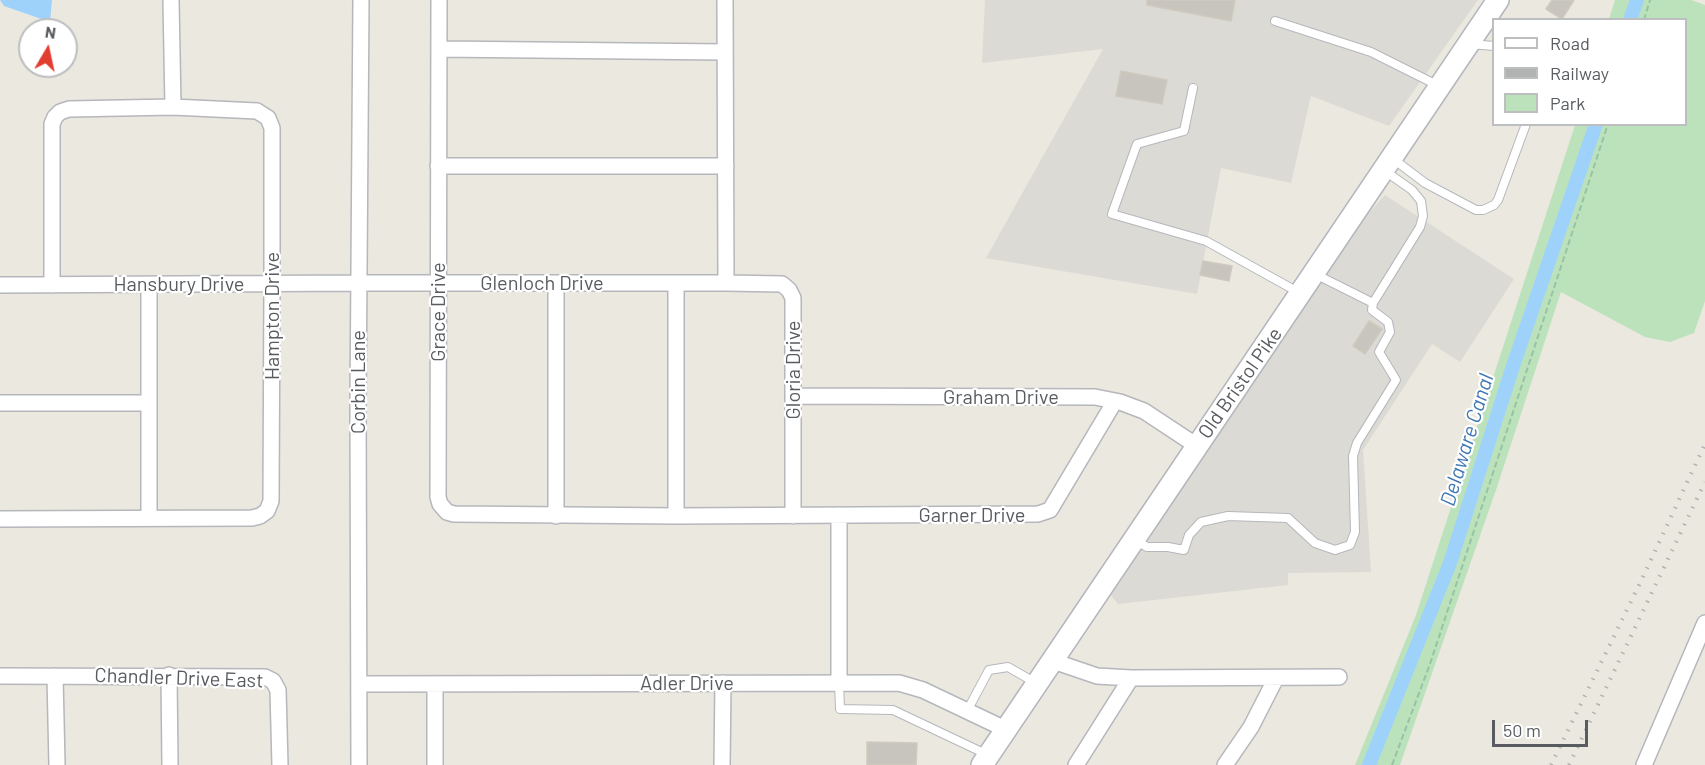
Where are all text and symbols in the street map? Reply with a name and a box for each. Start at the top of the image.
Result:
north arrow [18,18,78,78]
legend [1492,18,1687,126]
text: N [44,21,57,42]
text: Road [1550,32,1590,54]
text: Railway [1550,62,1609,84]
text: Park [1550,92,1585,114]
street label: Hampton Drive [260,252,284,380]
street label: Grace Drive [426,262,450,362]
street label: Glenloch Drive [480,271,604,295]
street label: Hansbury Drive [114,272,244,296]
street label: Gloria Drive [781,321,805,419]
street label: Old Bristol Pike [1193,323,1287,443]
street label: Corbin Lane [346,330,370,434]
water label: Delaware Canal [1435,371,1499,509]
street label: Graham Drive [943,385,1059,409]
street label: Garner Drive [919,503,1025,527]
street label: Chandler Drive East [94,663,264,693]
street label: Adler Drive [640,671,734,695]
scale bar [1495,708,1591,746]
text: 50 m [1503,719,1541,741]

